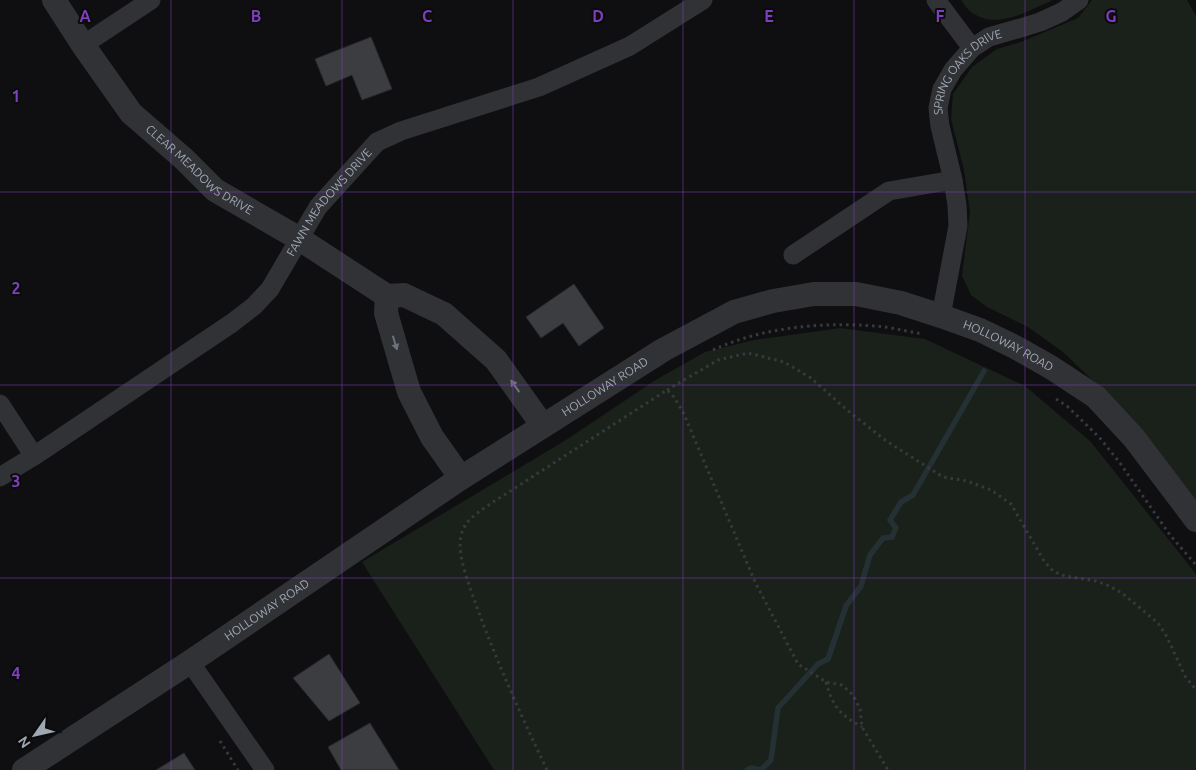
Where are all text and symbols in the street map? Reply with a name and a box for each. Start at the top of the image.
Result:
text: A [79,7,91,25]
text: B [251,7,261,25]
text: C [422,7,432,25]
text: D [592,7,604,25]
text: E [764,7,774,25]
text: F [936,7,945,25]
text: G [1105,7,1117,25]
street label: SPRING OAKS DRIVE [931,27,1003,115]
text: 1 [11,87,21,105]
street label: CLEAR MEADOWS DRIVE [143,122,256,217]
street label: FAWN MEADOWS DRIVE [284,145,374,258]
text: 2 [11,279,21,297]
street label: HOLLOWAY ROAD [962,318,1056,373]
one-way arrow [392,336,400,351]
street label: HOLLOWAY ROAD [559,354,650,418]
one-way arrow [510,379,520,393]
text: 3 [11,472,21,490]
street label: HOLLOWAY ROAD [222,576,311,643]
text: 4 [11,664,21,682]
north arrow [10,710,60,760]
text: N [15,733,34,751]

